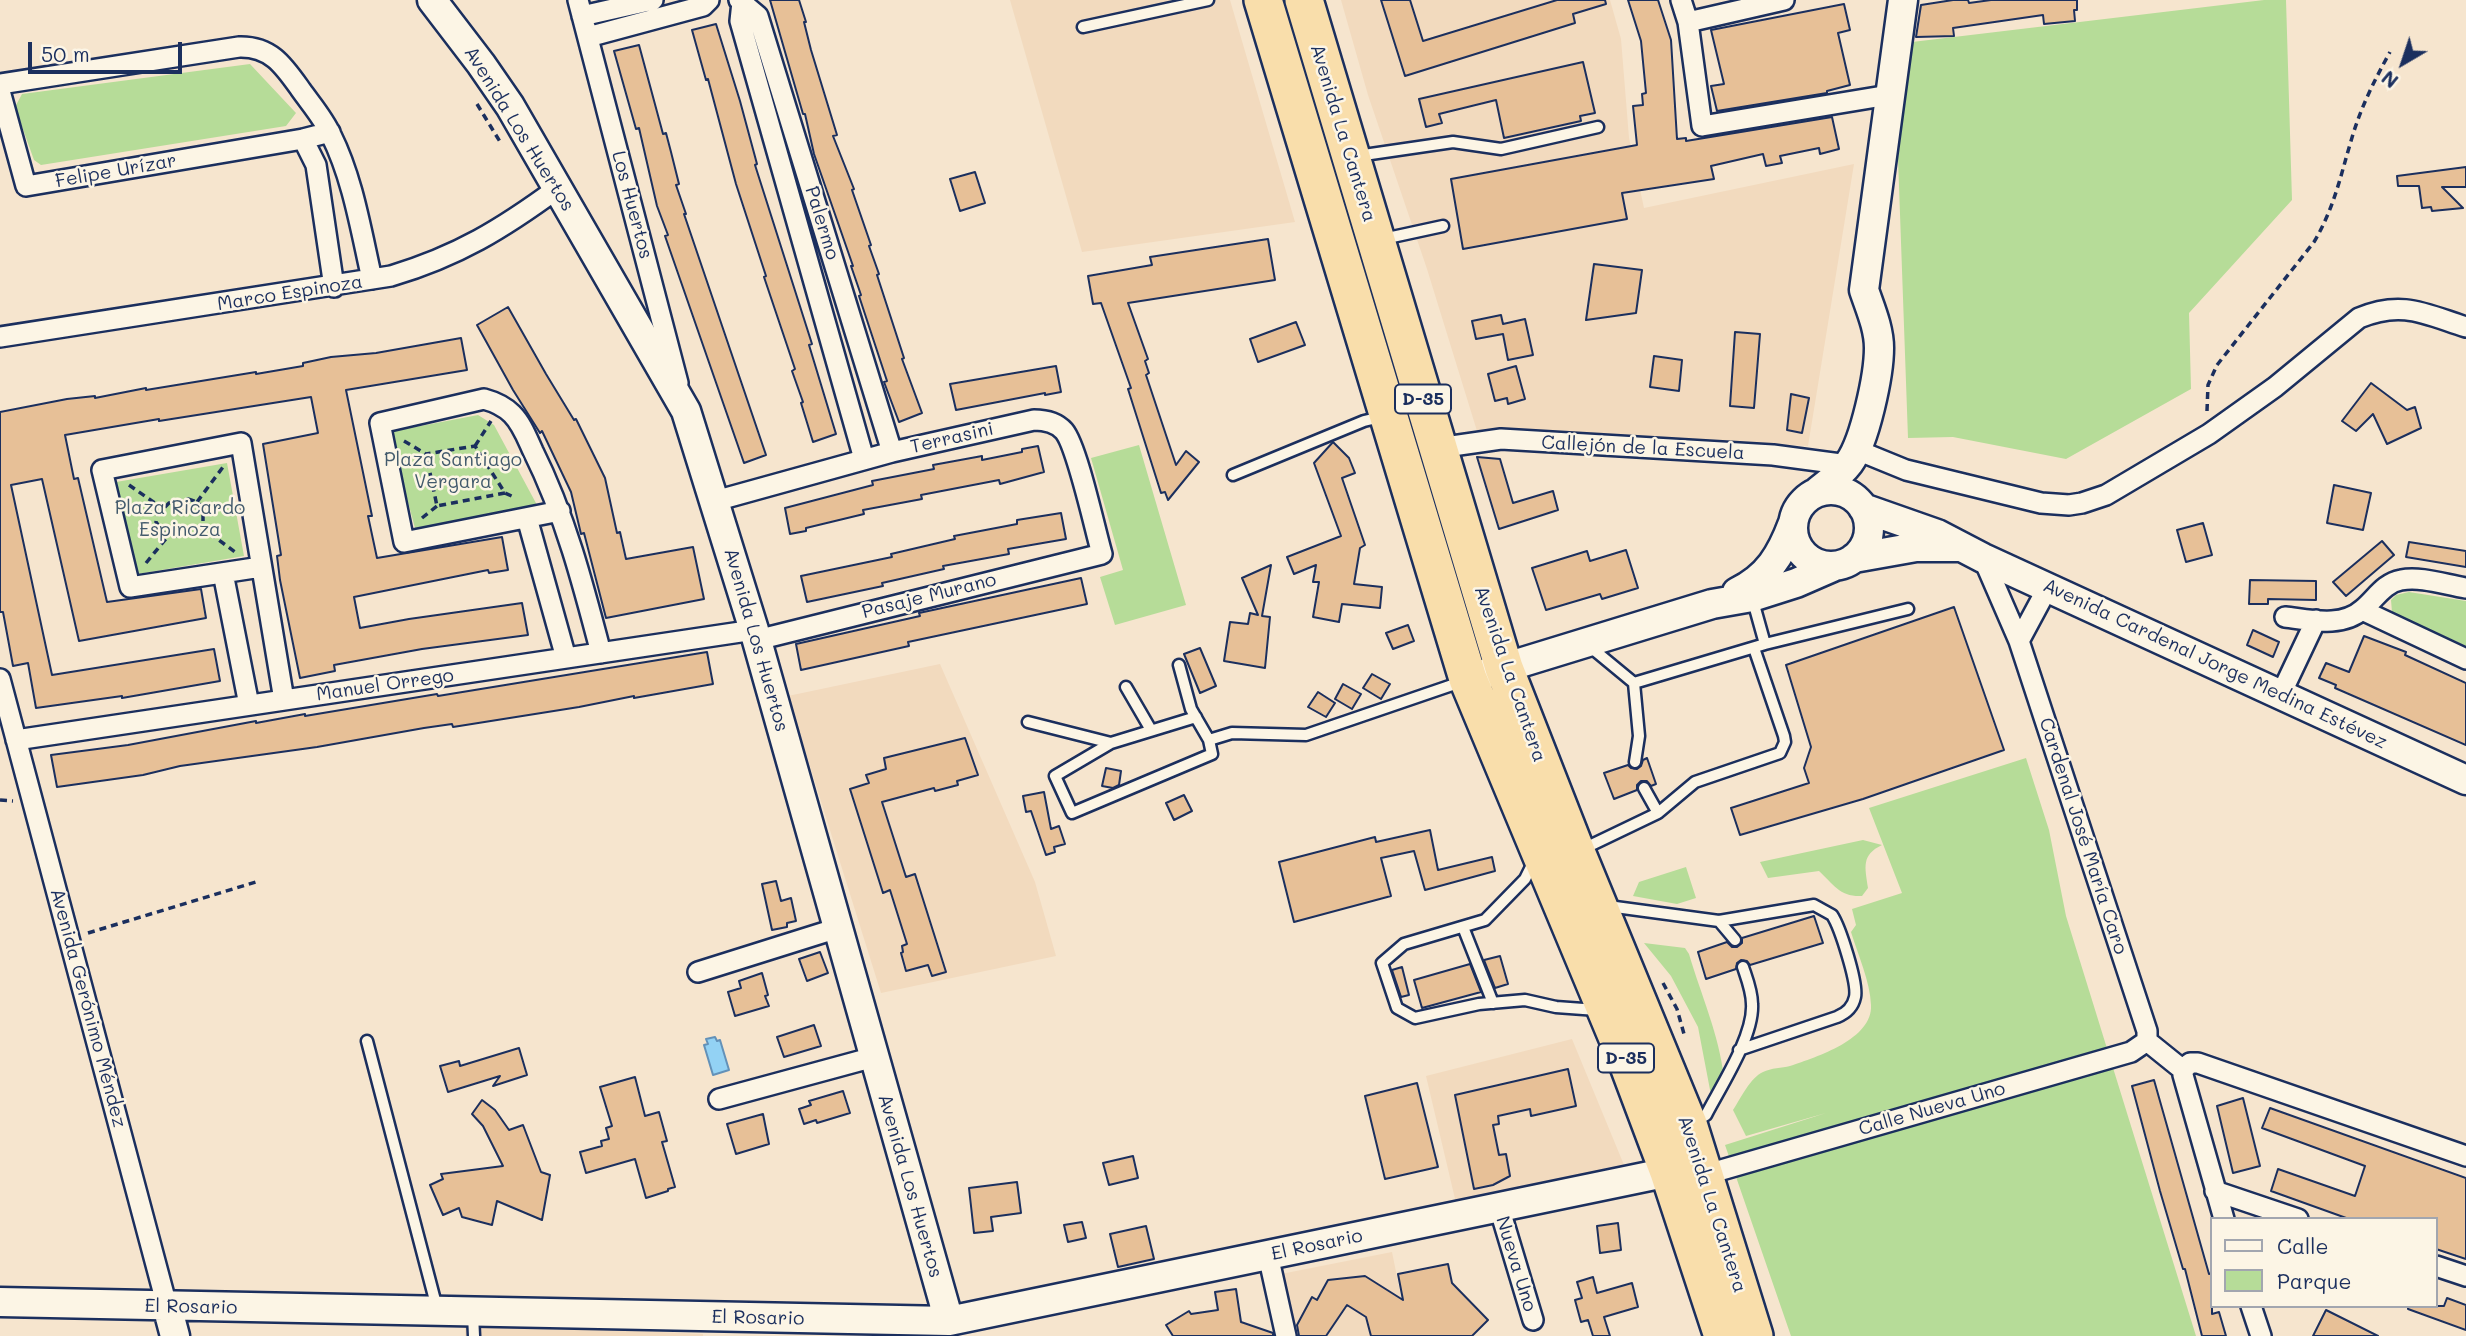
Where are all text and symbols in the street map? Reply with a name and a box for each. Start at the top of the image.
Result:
scale bar [32,28,186,72]
north arrow [2368,28,2438,98]
text: 50 m [41,40,90,67]
street label: Avenida La Cantera [1305,41,1381,225]
street label: Avenida Los Huertos [459,42,579,216]
text: N [2376,65,2403,94]
street label: Felipe Urízar [54,149,178,193]
street label: Los Huertos [607,149,657,261]
street label: Palermo [800,183,844,263]
street label: Marco Espinoza [216,270,364,316]
road number: D-35 [1395,384,1451,414]
street label: Terrasini [908,417,996,459]
street label: Callejón de la Escuela [1541,431,1745,465]
park label: Plaza Santiago Vergara [384,449,522,493]
park label: Plaza Ricardo Espinoza [115,497,245,541]
street label: Avenida Los Huertos [719,546,793,734]
street label: Pasaje Murano [860,568,998,624]
street label: Avenida Cardenal Jorge Medina Estévez [2039,574,2391,754]
street label: Avenida La Cantera [1469,583,1551,765]
street label: Manuel Orrego [315,664,455,706]
street label: Cardenal José María Caro [2034,715,2132,957]
street label: Avenida Gerónimo Méndez [45,886,131,1130]
road number: D-35 [1598,1044,1654,1072]
street label: Calle Nueva Uno [1856,1077,2008,1141]
street label: Avenida Los Huertos [873,1092,947,1280]
street label: Avenida La Cantera [1673,1113,1751,1295]
street label: Nueva Uno [1491,1214,1541,1314]
legend [2210,1217,2438,1308]
street label: El Rosario [1269,1224,1365,1266]
text: Calle [2277,1232,2329,1259]
text: Parque [2277,1267,2351,1294]
street label: El Rosario [144,1295,238,1319]
street label: El Rosario [711,1306,805,1330]

